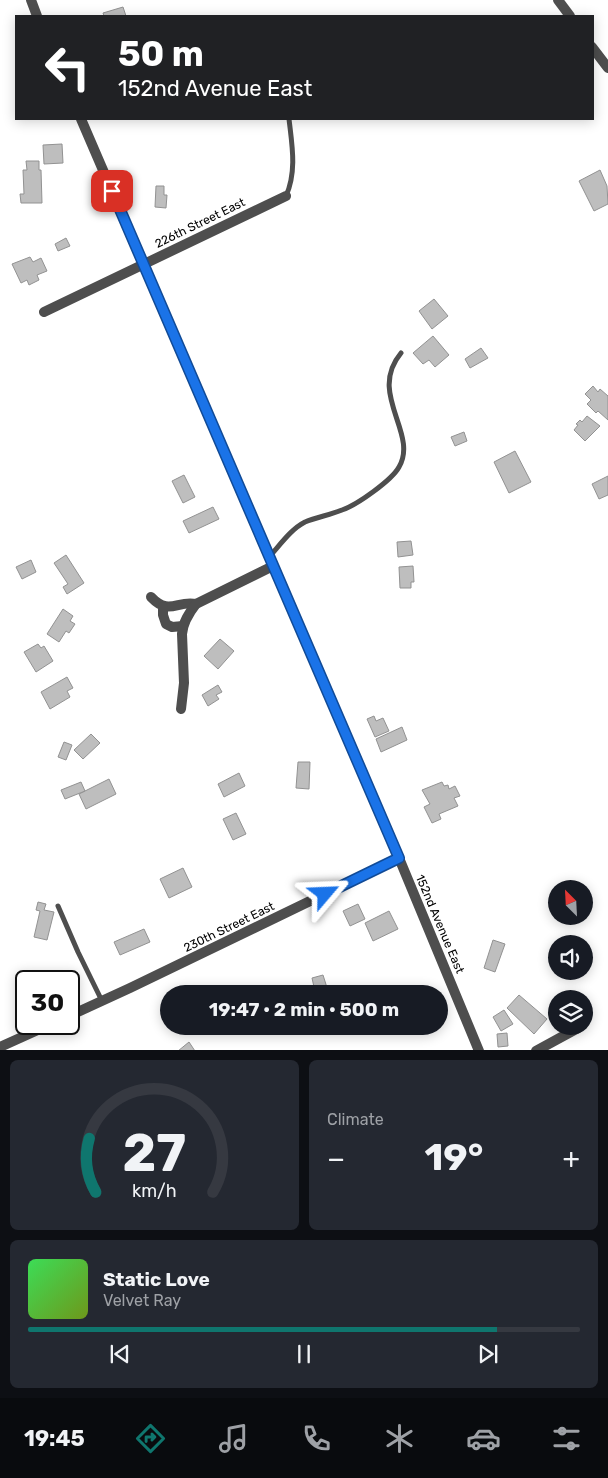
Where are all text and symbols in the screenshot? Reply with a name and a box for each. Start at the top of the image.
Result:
text: 50 m [118,33,204,75]
icon: left [35,35,100,100]
text: 152nd Avenue East [118,75,312,102]
pin [91,170,133,212]
icon: arrive [98,177,126,205]
street label: 226th Street East [153,195,248,251]
position arrow [298,867,350,919]
street label: 152nd Avenue East [413,872,467,976]
north arrow [548,880,592,925]
map controls [548,880,593,1035]
street label: 230th Street East [181,899,277,955]
button: sound [548,935,593,980]
speed limit sign: 30 [15,970,80,1035]
button: layers [548,990,593,1035]
text: 19:47 · 2 min · 500 m [209,998,399,1021]
text: Climate [327,1110,384,1129]
text: 27 [123,1122,186,1184]
text: 19° [424,1134,483,1180]
text: − [327,1142,345,1175]
text: + [563,1142,580,1175]
text: km/h [132,1180,177,1201]
text: Static Love [103,1268,210,1291]
text: Velvet Ray [103,1291,181,1310]
icon: previous [106,1340,134,1368]
icon: pause [290,1340,318,1368]
icon: next [474,1340,502,1368]
icon: directions [133,1421,168,1456]
icon: music [216,1421,251,1456]
icon: phone [299,1421,334,1456]
icon: climate [382,1421,417,1456]
icon: car [466,1421,501,1456]
icon: filters [549,1421,584,1456]
text: 19:45 [24,1425,85,1452]

